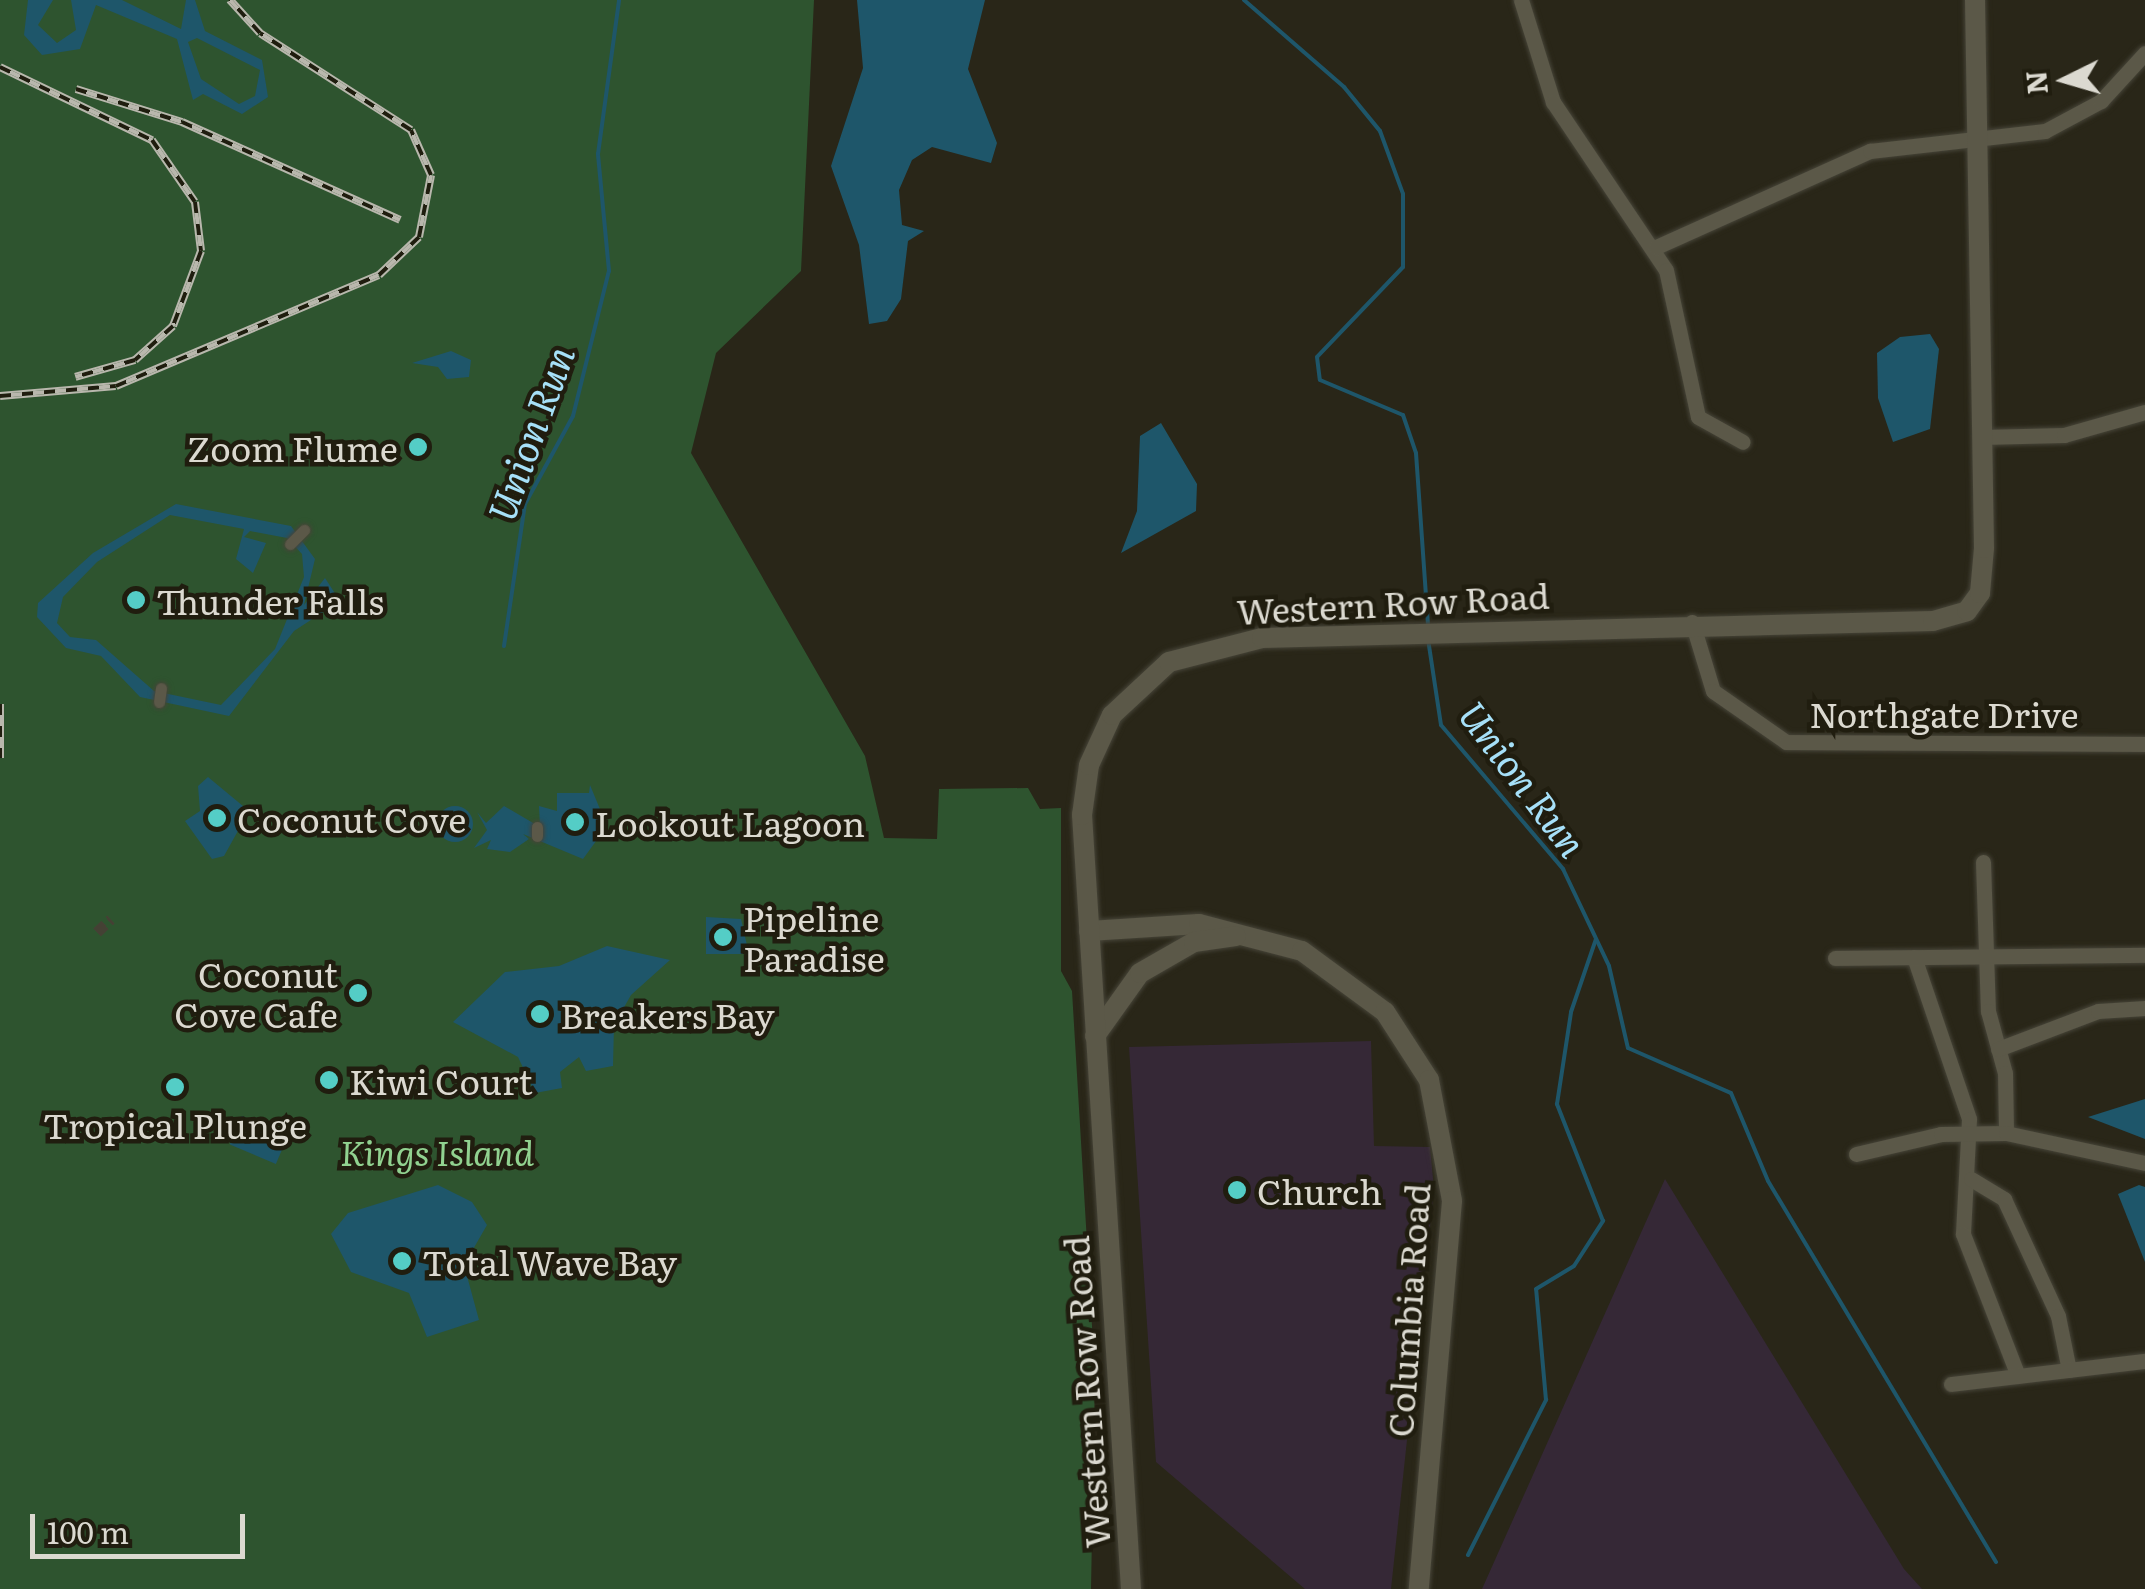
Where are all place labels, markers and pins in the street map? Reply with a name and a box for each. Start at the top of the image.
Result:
place label: Zoom Flume [187,426,398,468]
marker: Zoom Flume [407,436,429,458]
place label: Thunder Falls [156,579,384,621]
marker: Thunder Falls [125,589,147,611]
place label: Coconut Cove [237,797,466,839]
place label: Lookout Lagoon [595,801,865,843]
marker: Coconut Cove [206,807,228,829]
marker: Lookout Lagoon [564,811,586,833]
place label: Pipeline Paradise [743,896,885,978]
marker: Pipeline Paradise [712,926,734,948]
place label: Coconut Cove Cafe [174,952,338,1034]
marker: Coconut Cove Cafe [347,982,369,1004]
place label: Breakers Bay [560,993,775,1035]
marker: Breakers Bay [529,1003,551,1025]
place label: Kiwi Court [349,1059,533,1101]
marker: Kiwi Court [318,1069,340,1091]
marker: Tropical Plunge [164,1076,186,1098]
place label: Tropical Plunge [43,1103,307,1145]
place label: Church [1257,1169,1382,1211]
marker: Church [1226,1179,1248,1201]
place label: Total Wave Bay [422,1240,677,1282]
marker: Total Wave Bay [391,1250,413,1272]

